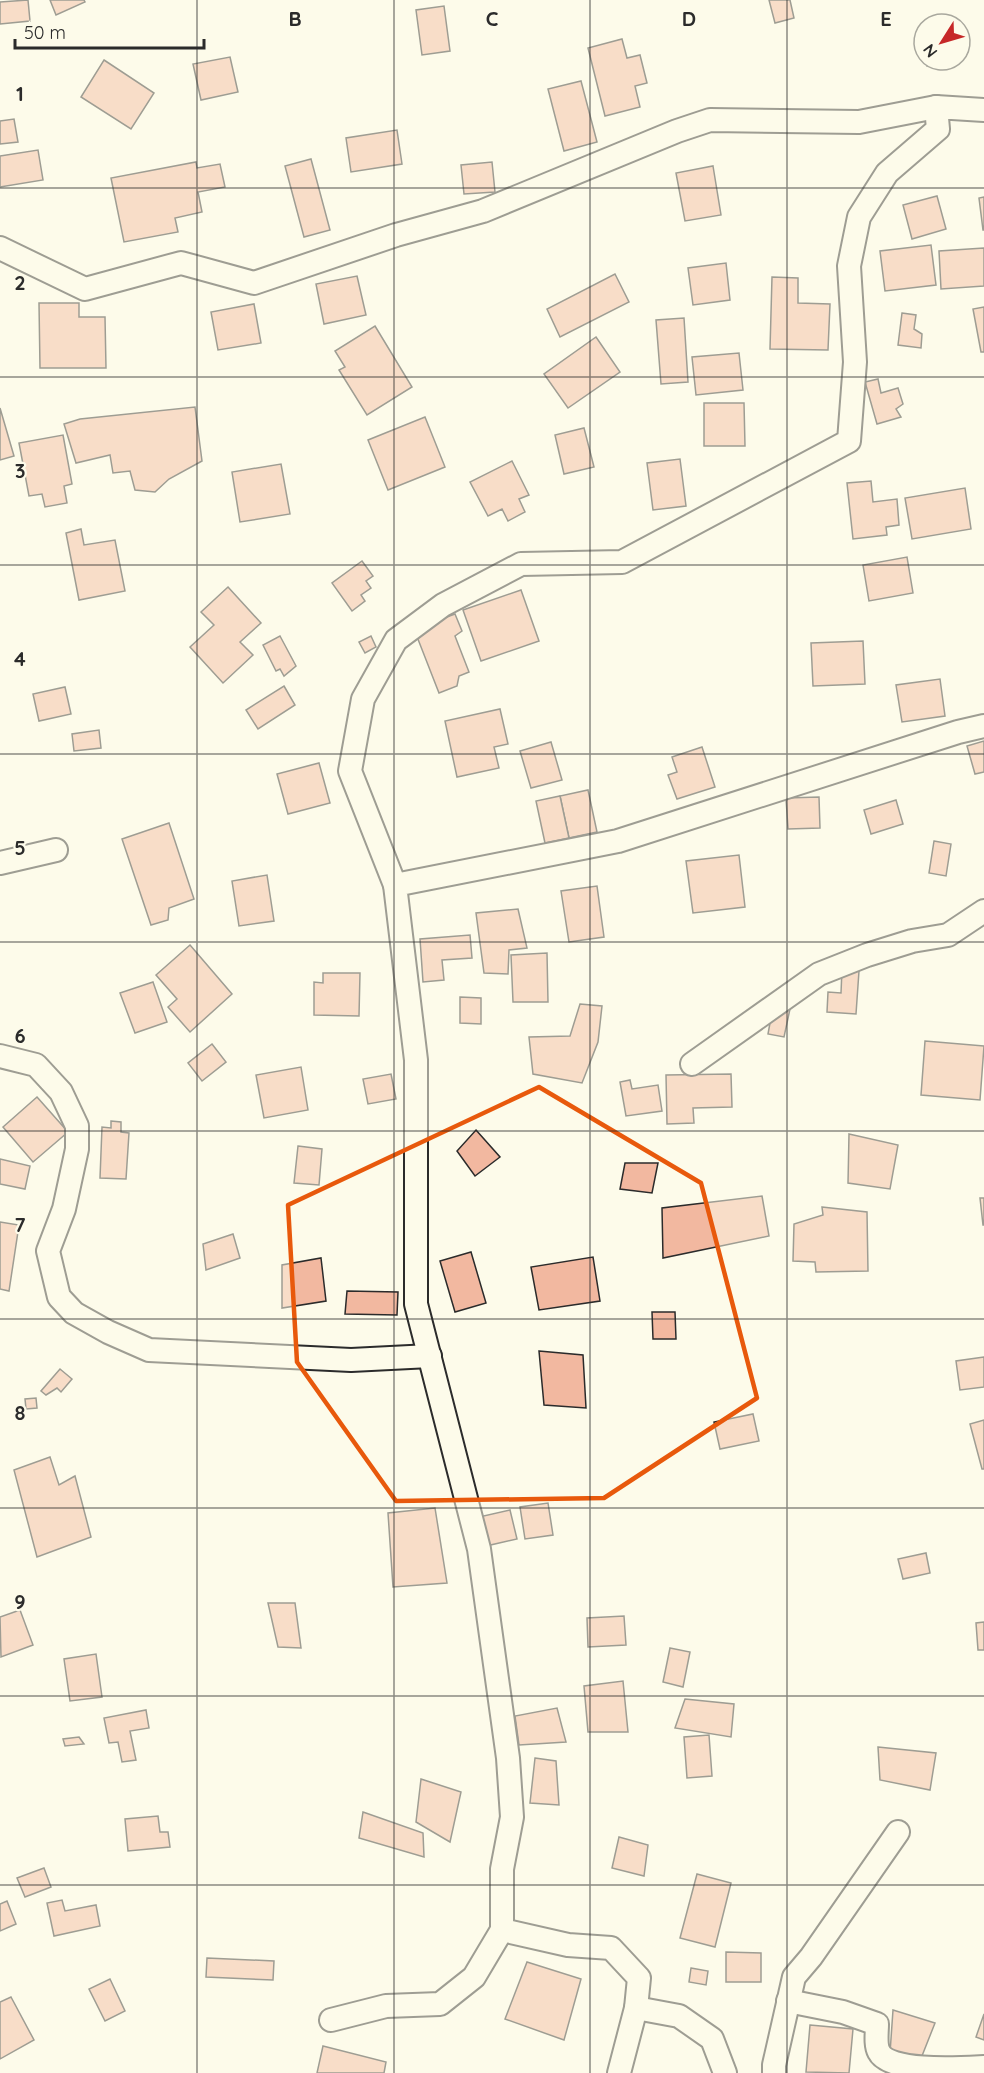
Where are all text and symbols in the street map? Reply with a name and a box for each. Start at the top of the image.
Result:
text: B [288,6,302,31]
text: C [486,6,499,31]
text: D [682,6,696,31]
text: E [880,6,892,31]
scale bar [15,12,204,50]
north arrow [912,12,972,72]
text: 50 m [24,21,66,44]
text: N [918,40,942,62]
text: 1 [16,81,24,106]
text: 2 [14,270,26,295]
text: 3 [15,458,25,483]
text: 4 [14,646,26,671]
text: 5 [14,835,26,860]
text: 6 [14,1023,26,1048]
text: 7 [15,1212,26,1237]
text: 8 [15,1400,26,1425]
text: 9 [14,1589,26,1614]

